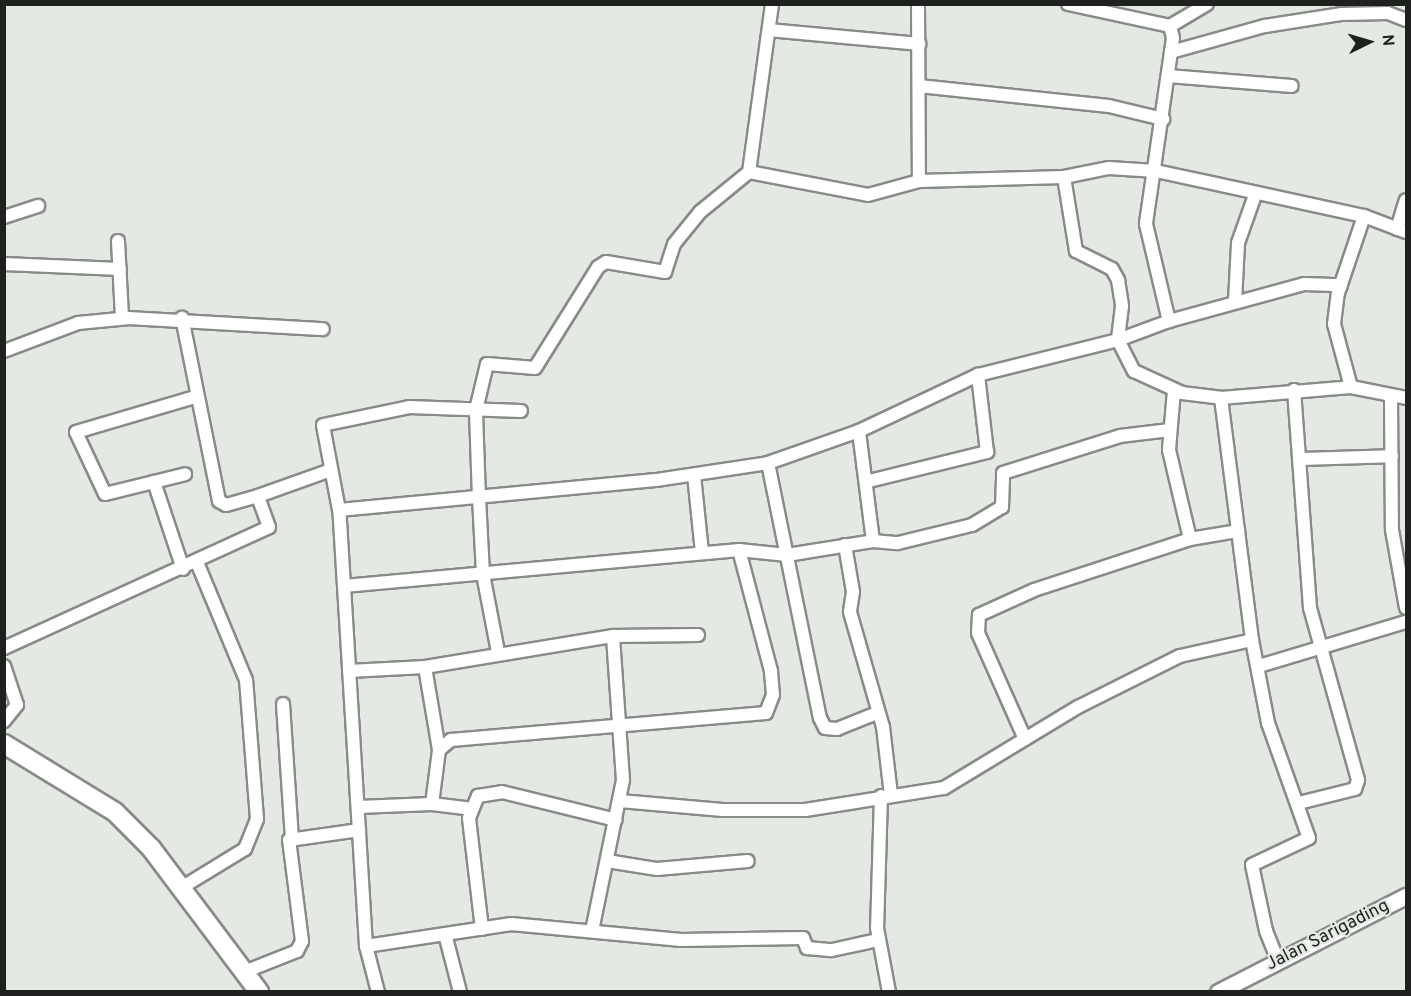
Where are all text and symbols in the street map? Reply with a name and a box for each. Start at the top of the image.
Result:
north arrow [1339,12,1399,72]
text: N [1376,34,1397,47]
street label: Jalan Sarigading [1263,896,1393,976]

